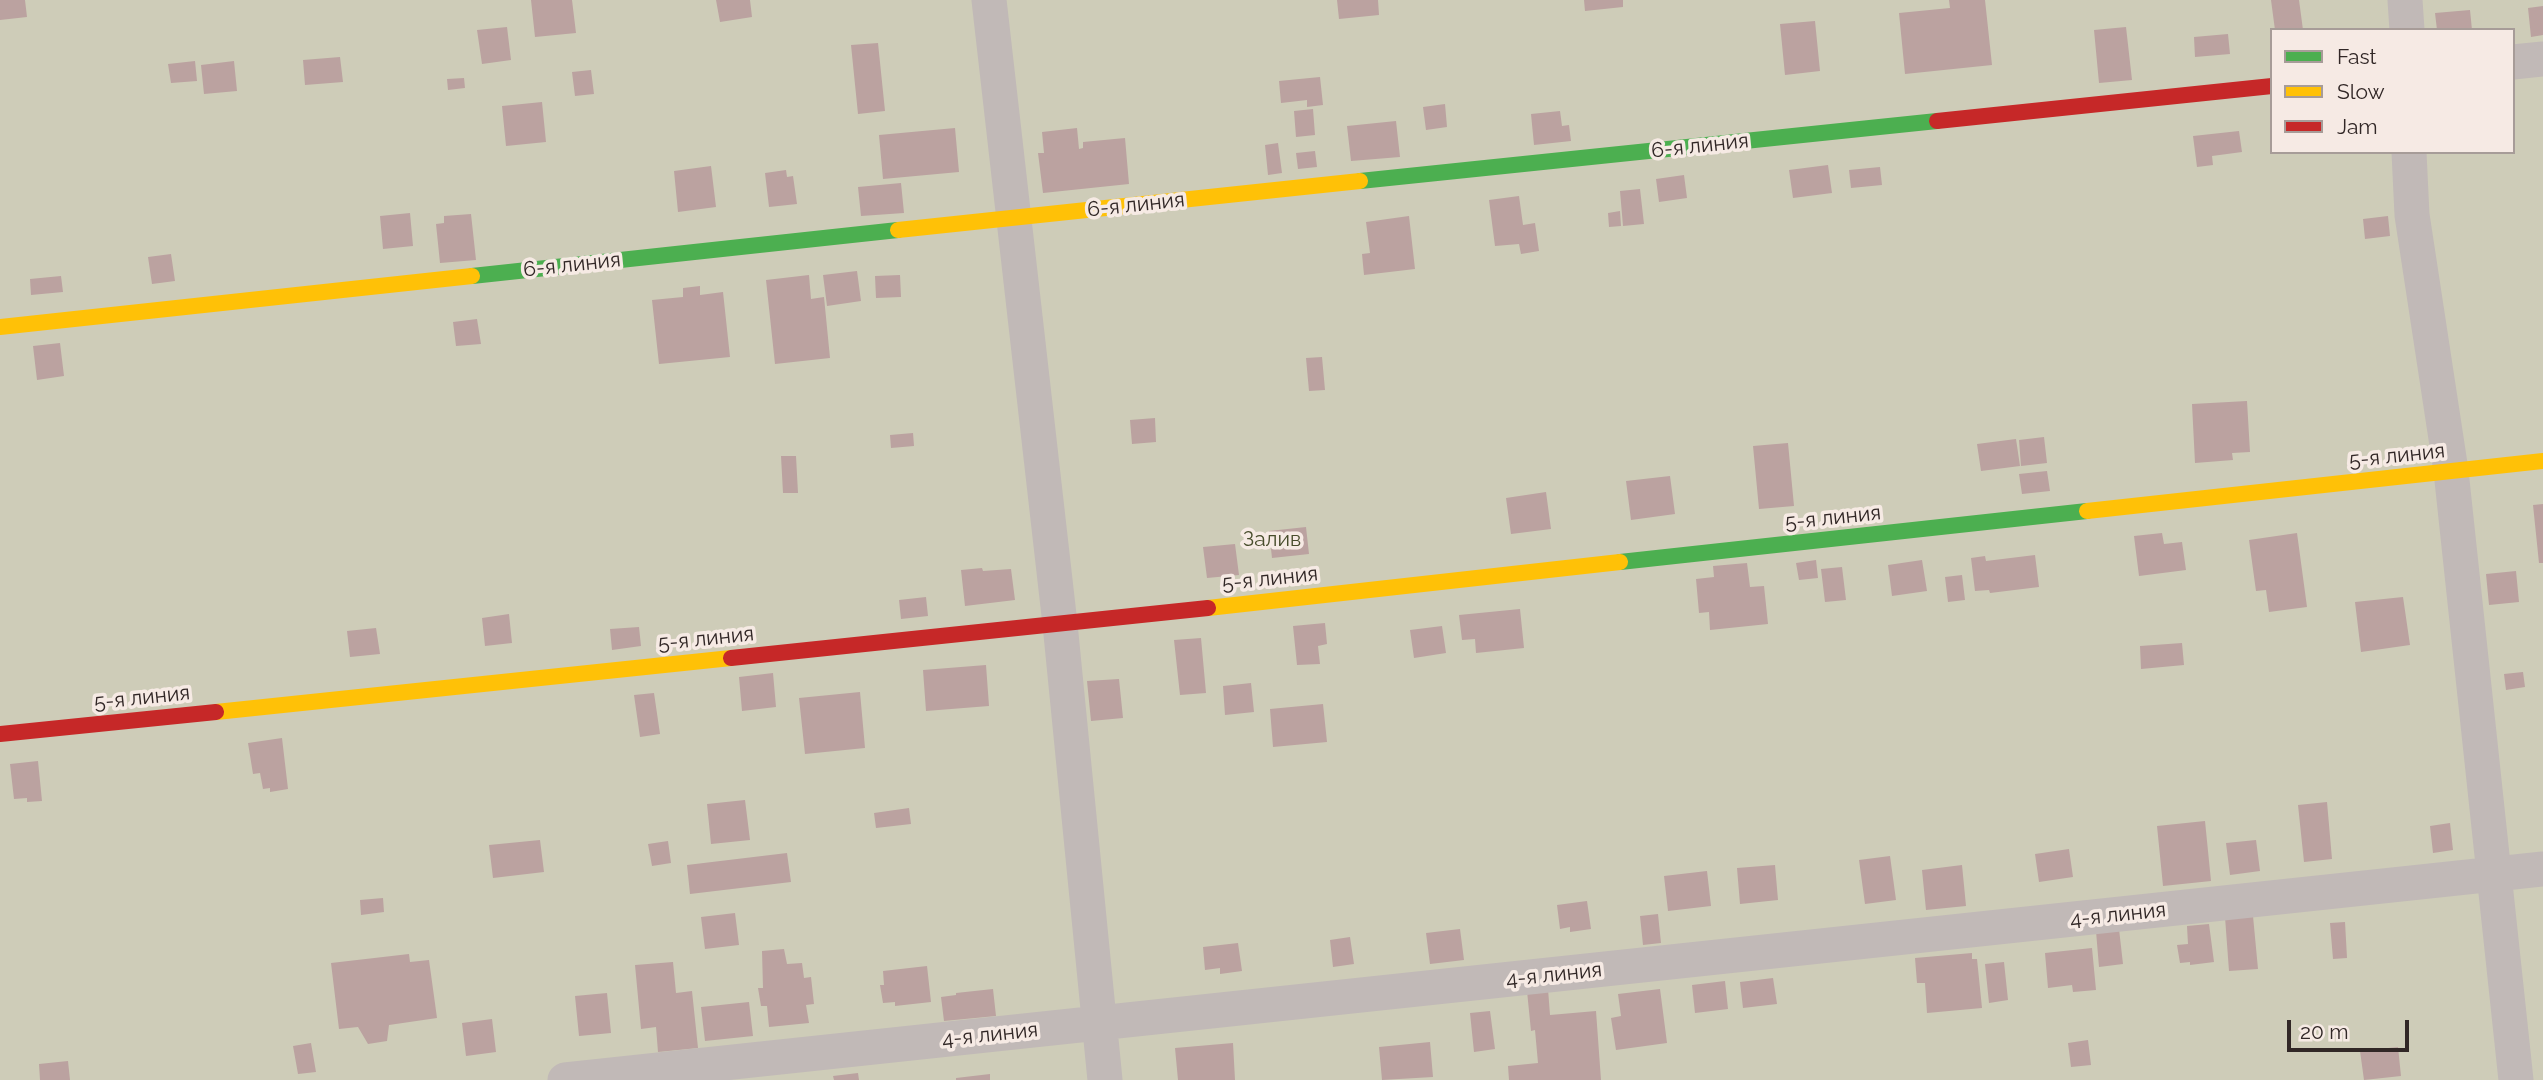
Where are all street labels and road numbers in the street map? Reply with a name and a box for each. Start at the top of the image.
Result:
street label: 6-я линия [1650,128,1750,164]
street label: 6-я линия [1086,187,1186,223]
street label: 6-я линия [522,247,622,283]
street label: 5-я линия [2348,438,2446,474]
street label: 5-я линия [1784,500,1882,536]
street label: 5-я линия [1221,561,1319,597]
street label: 5-я линия [657,621,755,657]
street label: 5-я линия [93,680,191,716]
street label: 4-я линия [2069,897,2167,933]
street label: 4-я линия [1505,957,1603,993]
street label: 4-я линия [941,1017,1039,1053]

